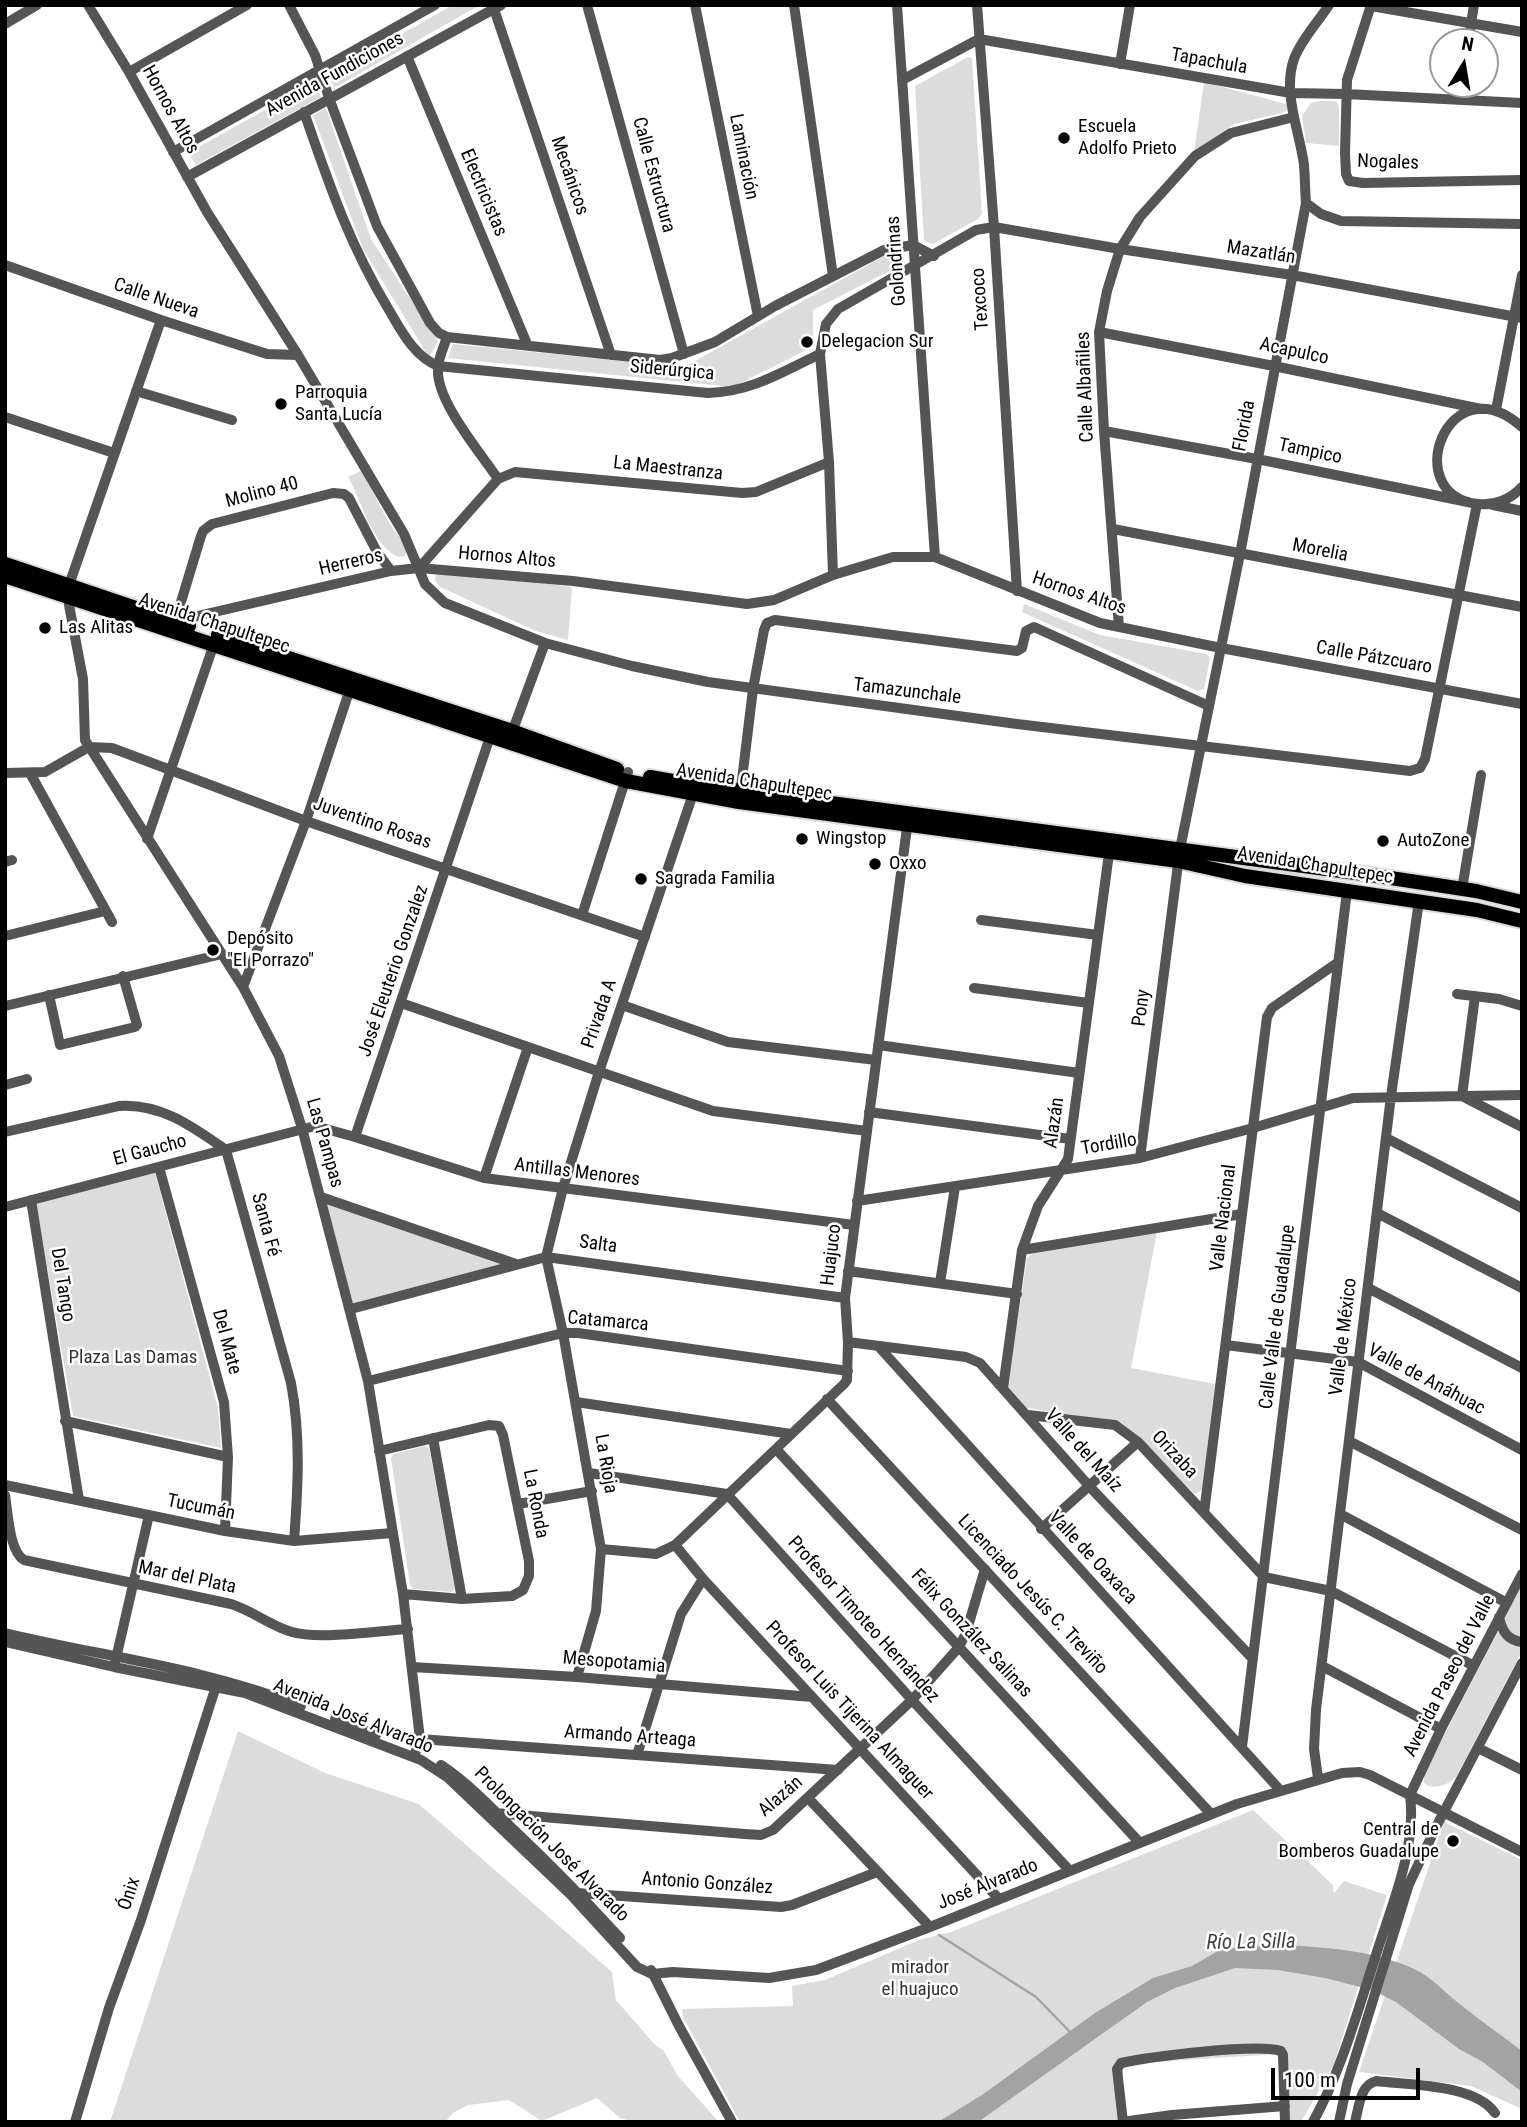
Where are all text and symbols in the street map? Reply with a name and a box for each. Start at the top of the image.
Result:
street label: Avenida Fundiciones [262,28,408,122]
north arrow [1429,28,1499,98]
text: N [1460,31,1476,56]
street label: Tapachula [1169,44,1249,80]
street label: Hornos Altos [136,62,204,158]
street label: Laminación [724,112,762,202]
street label: Calle Estructura [627,115,679,235]
place label: Escuela Adolfo Prieto [1078,116,1177,160]
marker: Escuela Adolfo Prieto [1056,130,1072,146]
street label: Mecánicos [545,134,593,218]
street label: Electricistas [454,146,512,240]
street label: Nogales [1357,151,1419,175]
street label: Golondrinas [882,215,912,307]
street label: Mazatlán [1225,236,1297,270]
street label: Texcoco [967,267,995,331]
street label: Calle Nueva [110,274,202,324]
place label: Delegacion Sur [821,331,934,353]
street label: Calle Albañiles [1073,331,1099,443]
marker: Delegacion Sur [799,334,815,350]
street label: Acapulco [1257,334,1331,370]
street label: Siderúrgica [629,356,715,386]
place label: Parroquia Santa Lucía [295,382,382,426]
marker: Parroquia Santa Lucía [273,396,289,412]
street label: Florida [1229,398,1261,454]
street label: Tampico [1276,434,1344,470]
street label: La Maestranza [612,452,724,486]
street label: Molino 40 [223,472,301,514]
street label: Morelia [1290,534,1350,568]
street label: Hornos Altos [457,542,557,574]
street label: Herreros [317,545,385,581]
street label: Hornos Altos [1029,567,1129,621]
street label: Avenida Chapultepec [136,589,292,659]
place label: Las Alitas [59,617,133,639]
marker: Las Alitas [37,620,53,636]
street label: Calle Pátzcuaro [1314,637,1434,679]
street label: Tamazunchale [852,674,962,710]
street label: Avenida Chapultepec [674,759,834,807]
street label: Juventino Rosas [310,793,434,855]
place label: Wingstop [816,828,886,850]
place label: AutoZone [1397,830,1469,852]
marker: Wingstop [794,831,810,847]
marker: AutoZone [1375,833,1391,849]
street label: Avenida Chapultepec [1235,842,1395,890]
place label: Oxxo [889,853,926,875]
marker: Oxxo [867,856,883,872]
place label: Sagrada Familia [655,868,775,890]
marker: Sagrada Familia [633,871,649,887]
street label: José Eleuterio Gonzalez [354,882,434,1060]
place label: Depósito "El Porrazo" [227,928,314,972]
marker: Depósito "El Porrazo" [205,942,221,958]
street label: Privada A [578,976,622,1052]
street label: Pony [1128,988,1156,1028]
street label: Las Pampas [300,1096,348,1190]
street label: Alazán [1040,1096,1070,1150]
street label: Tordillo [1079,1129,1139,1161]
street label: El Gaucho [111,1130,189,1172]
street label: Antillas Menores [513,1154,641,1192]
street label: Valle Nacional [1206,1163,1242,1273]
street label: Santa Fé [246,1191,284,1259]
street label: Huajuco [817,1223,847,1287]
street label: Calle Valle de Guadalupe [1255,1223,1301,1411]
street label: Salta [578,1231,618,1259]
street label: Del Tango [45,1246,79,1324]
street label: Valle de México [1325,1277,1363,1397]
street label: Del Mate [206,1307,246,1377]
street label: Catamarca [566,1307,650,1337]
street label: Valle de Anáhuac [1363,1340,1489,1420]
park label: Plaza Las Damas [69,1347,197,1369]
street label: Valle del Maíz [1040,1404,1126,1498]
street label: Orizaba [1146,1426,1202,1484]
street label: La Rioja [589,1433,621,1495]
street label: La Ronda [517,1468,553,1540]
street label: Tucumán [165,1490,237,1526]
street label: Valle de Oaxaca [1043,1506,1141,1610]
street label: Licenciado Jesús C. Treviño [952,1511,1112,1679]
street label: Profesor Timoteo Hernández [782,1532,944,1708]
street label: Mar del Plata [136,1557,238,1599]
street label: Félix González Salinas [906,1565,1036,1703]
street label: Avenida Paseo del Valle [1399,1591,1501,1761]
street label: Profesor Luis Tijerina Almaguer [760,1617,938,1805]
street label: Mesopotamia [562,1647,666,1679]
street label: Avenida José Alvarado [270,1675,436,1759]
street label: Armando Arteaga [563,1721,697,1753]
street label: Prolongación José Alvarado [469,1763,633,1927]
street label: Alazán [754,1772,808,1822]
place label: Central de Bomberos Guadalupe [1278,1819,1439,1863]
marker: Central de Bomberos Guadalupe [1445,1833,1461,1849]
street label: José Alvarado [934,1854,1042,1916]
street label: Antonio González [641,1868,773,1900]
street label: Ónix [114,1875,146,1913]
water label: Río La Silla [1206,1930,1296,1956]
park label: mirador el huajuco [882,1957,958,2001]
scale bar [1275,2054,1424,2098]
text: 100 m [1284,2068,1336,2092]

